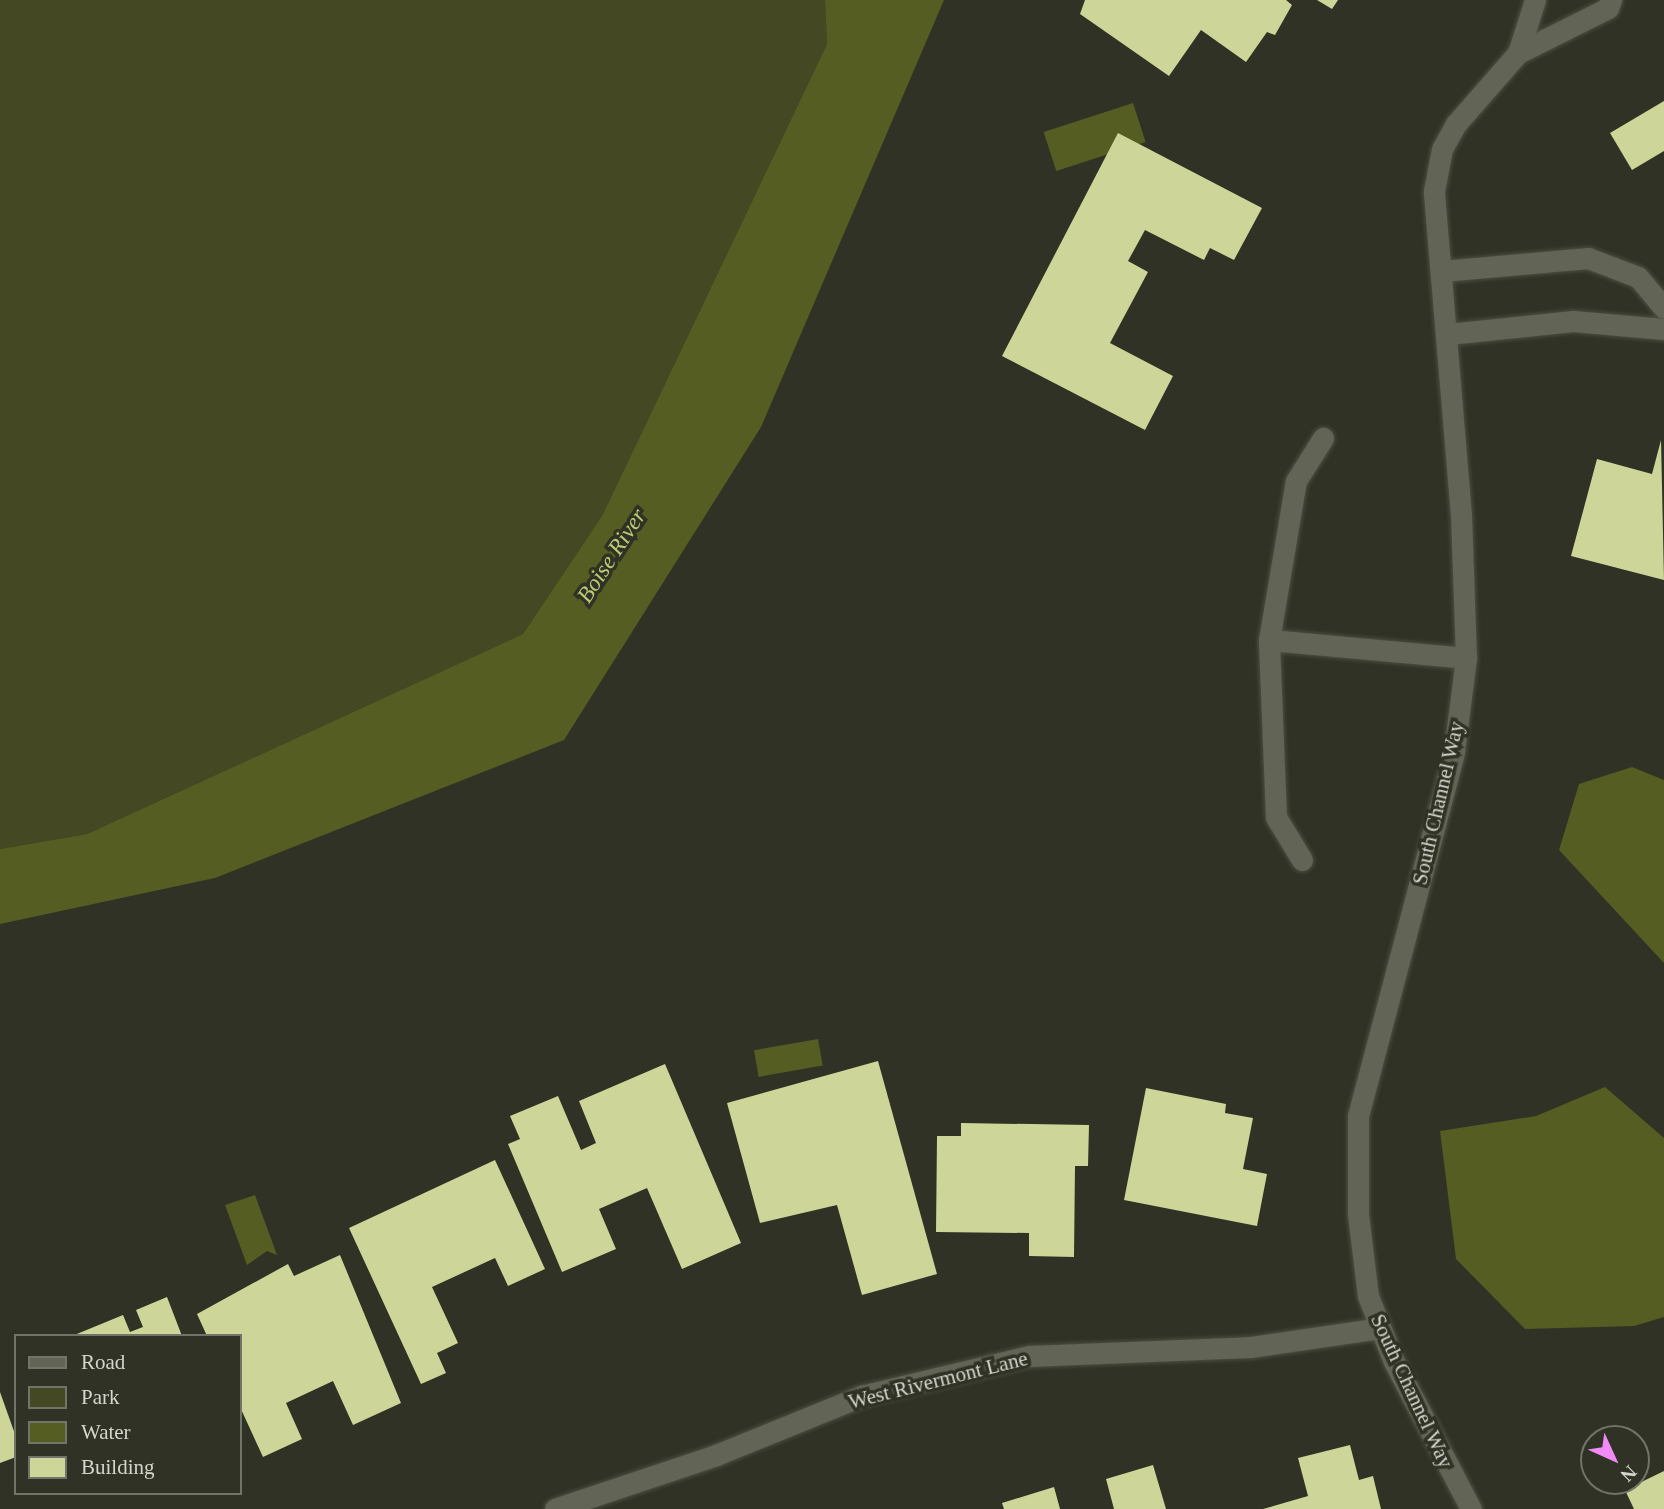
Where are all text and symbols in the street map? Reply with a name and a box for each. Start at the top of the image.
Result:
water label: Boise River [571,504,653,608]
street label: South Channel Way [1407,719,1469,887]
street label: South Channel Way [1365,1310,1459,1472]
legend [14,1334,242,1495]
street label: West Rivermont Lane [846,1346,1030,1414]
text: Road [81,1350,125,1374]
text: Park [81,1385,120,1409]
text: Water [81,1420,131,1444]
north arrow [1580,1425,1650,1495]
text: Building [81,1455,155,1479]
text: N [1617,1462,1641,1486]

